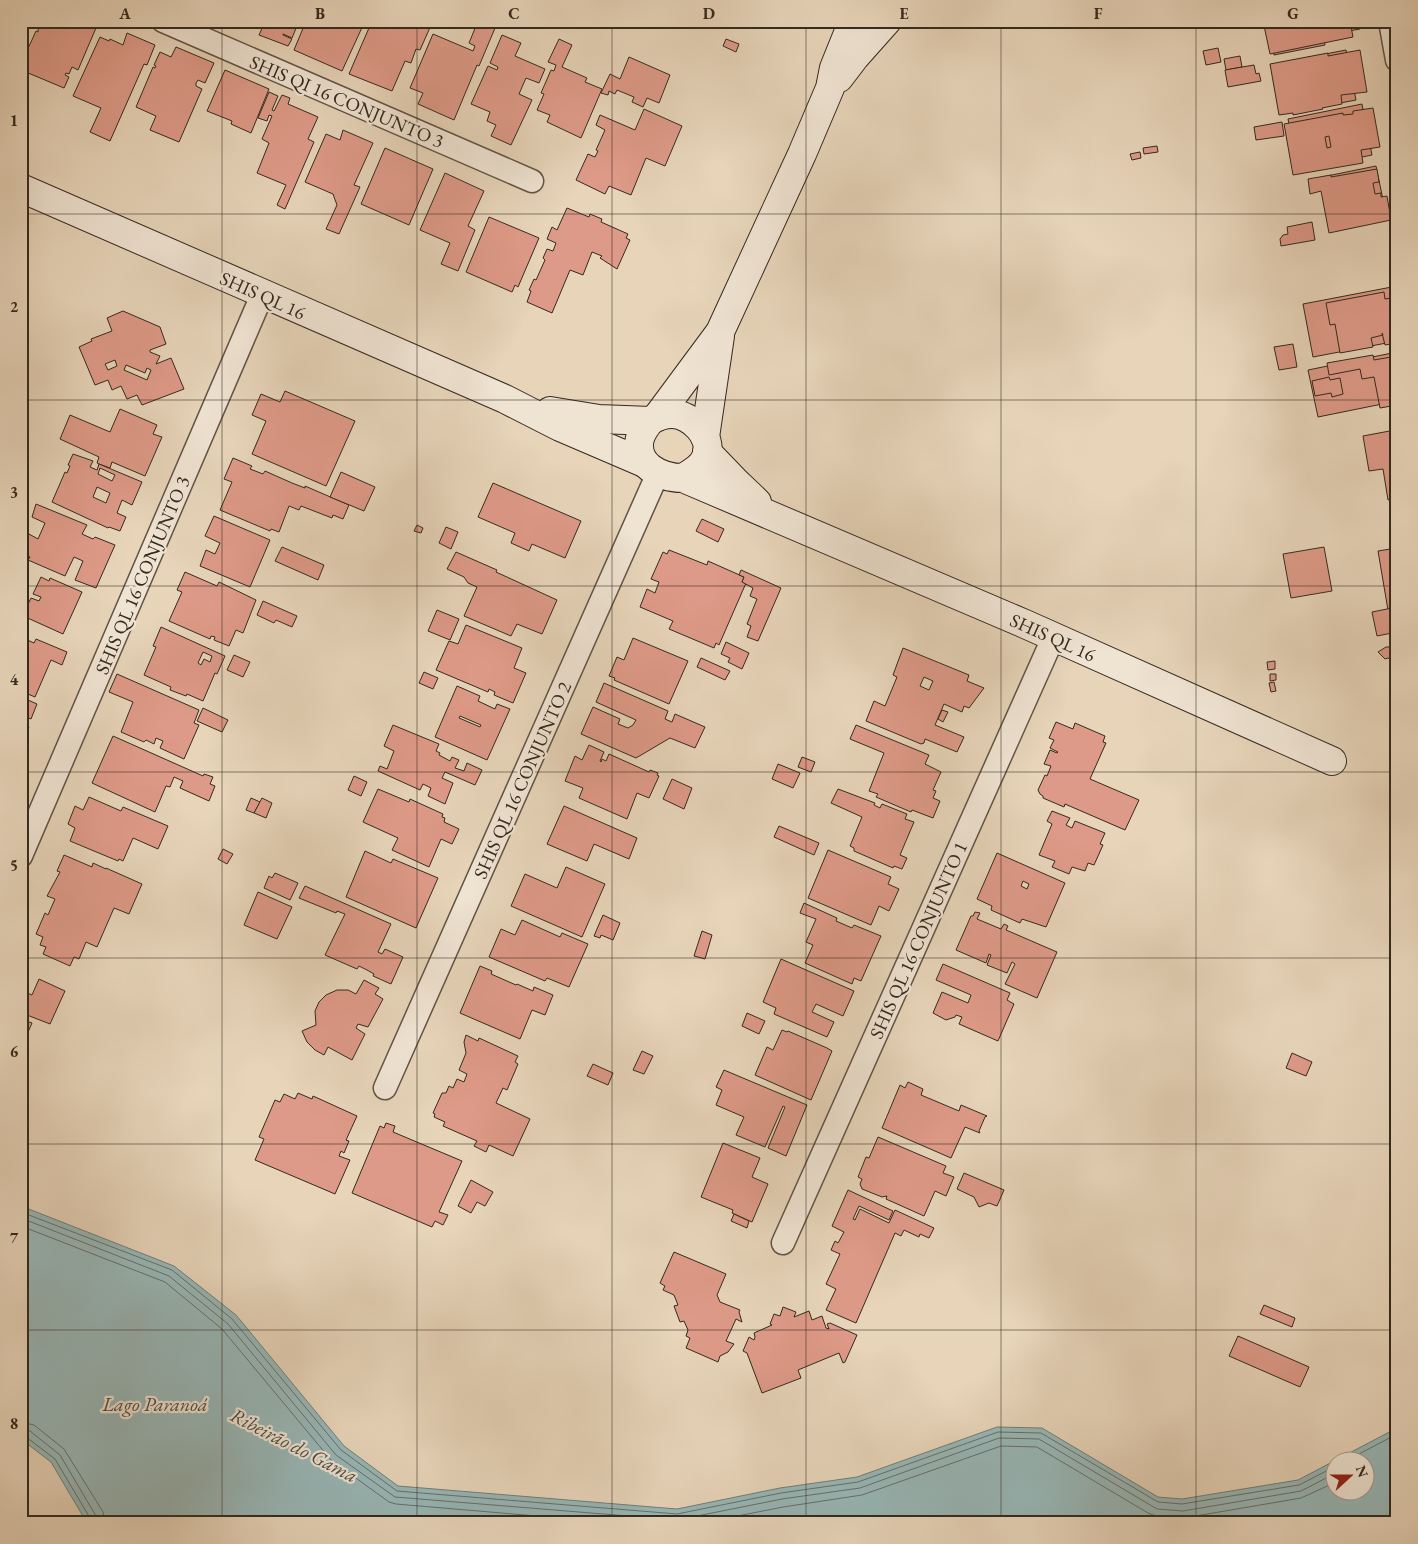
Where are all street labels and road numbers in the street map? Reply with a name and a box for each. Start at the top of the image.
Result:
street label: SHIS QI 16 CONJUNTO 3 [246,49,448,154]
street label: SHIS QL 16 [216,266,309,325]
street label: SHIS QL 16 CONJUNTO 3 [89,472,196,678]
street label: SHIS QL 16 [1006,608,1099,667]
street label: SHIS QL 16 CONJUNTO 2 [468,678,577,883]
street label: SHIS QL 16 CONJUNTO 1 [864,838,973,1043]

